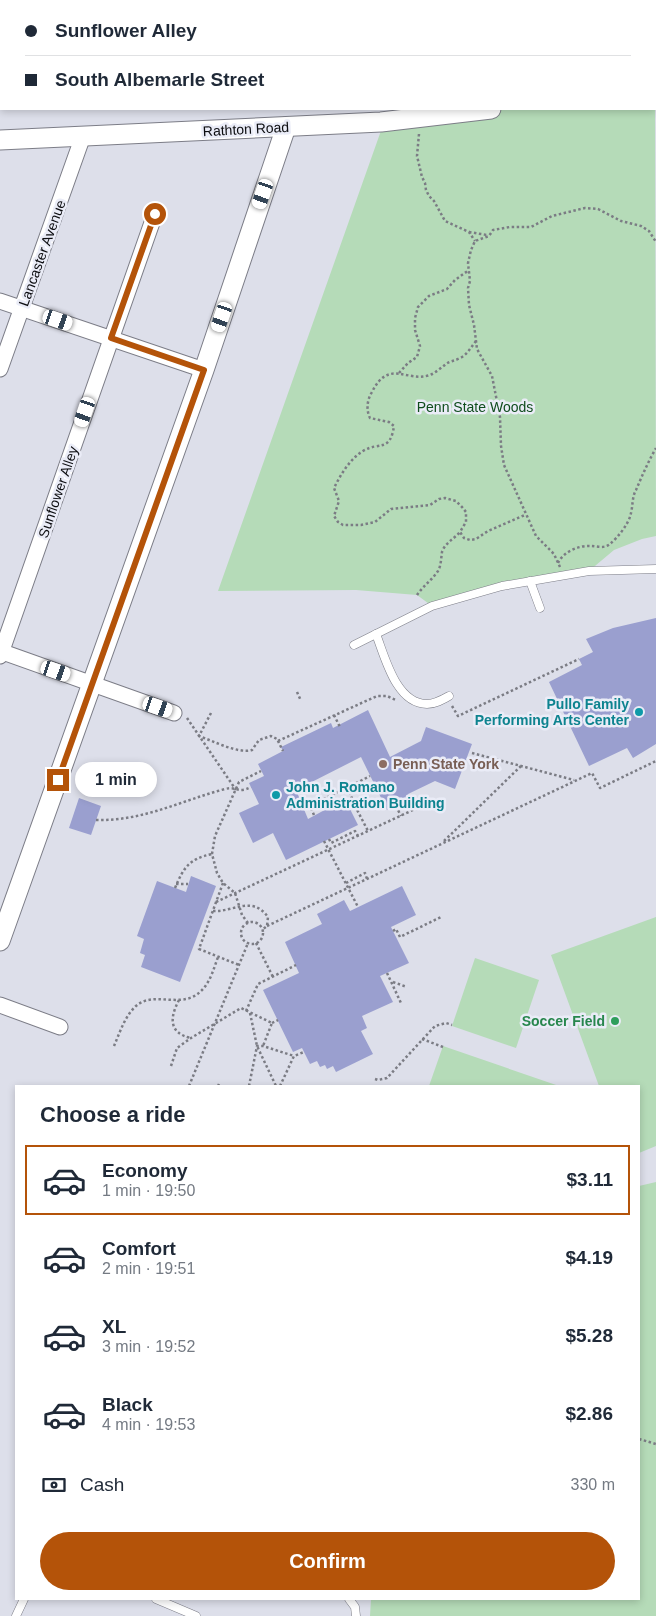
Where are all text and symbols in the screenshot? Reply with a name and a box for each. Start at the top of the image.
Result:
text: Sunflower Alley [55,20,197,41]
text: South Albemarle Street [55,69,264,90]
street label: Rathton Road [202,119,290,139]
car [251,177,274,211]
street label: Lancaster Avenue [15,198,69,308]
route start [144,203,166,225]
car [210,300,233,334]
car [41,308,74,332]
car [73,395,96,429]
park label: Penn State Woods [417,399,533,415]
street label: Sunflower Alley [35,444,81,540]
car [39,659,72,683]
car [141,695,174,719]
place label: Pullo Family Performing Arts Center [475,696,630,728]
marker: Pullo Family Performing Arts Center [633,706,645,718]
place label: Penn State York [393,756,499,772]
marker: Penn State York [377,758,389,770]
callout: 1 min [76,762,158,798]
route end [47,769,69,791]
text: 1 min [95,771,137,788]
place label: John J. Romano Administration Building [286,779,445,811]
marker: John J. Romano Administration Building [270,789,282,801]
place label: Soccer Field [522,1013,605,1029]
marker: Soccer Field [609,1015,621,1027]
text: Choose a ride [40,1102,185,1127]
icon: car [42,1158,87,1203]
text: Economy [102,1160,188,1181]
text: $3.11 [567,1169,613,1190]
text: 1 min · 19:50 [102,1182,195,1199]
icon: car [42,1236,87,1281]
text: Comfort [102,1238,176,1259]
text: $4.19 [565,1247,613,1268]
text: 2 min · 19:51 [102,1260,195,1277]
icon: car [42,1314,87,1359]
text: XL [102,1316,126,1337]
text: $5.28 [565,1325,613,1346]
text: 3 min · 19:52 [102,1338,195,1355]
icon: car [42,1392,87,1437]
text: Black [102,1394,153,1415]
text: $2.86 [565,1403,613,1424]
text: 4 min · 19:53 [102,1416,195,1433]
icon: cash [40,1471,68,1499]
text: Cash [80,1474,124,1495]
text: 330 m [571,1476,615,1493]
button: Confirm [40,1532,615,1590]

